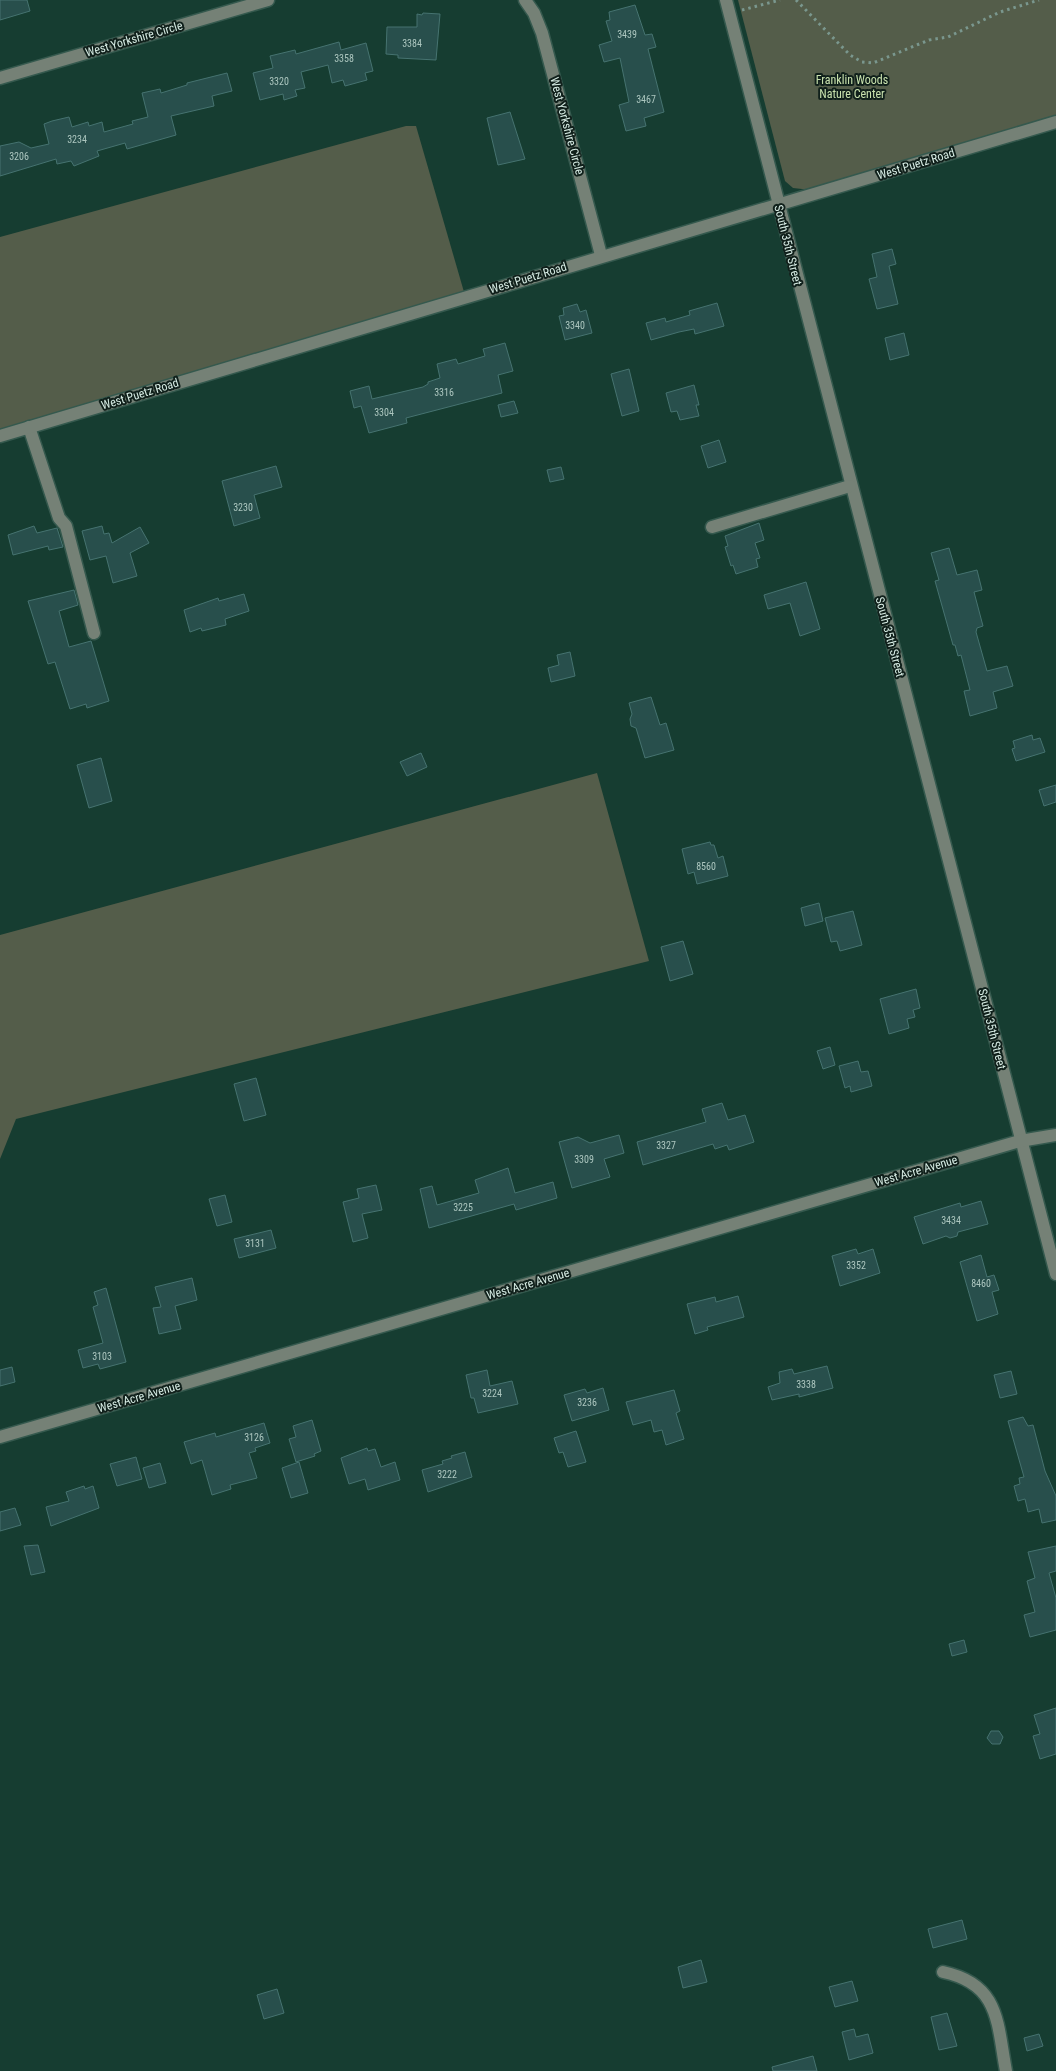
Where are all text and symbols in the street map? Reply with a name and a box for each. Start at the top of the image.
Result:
street label: West Yorkshire Circle [84,18,185,60]
house number: 3439 [617,29,637,40]
house number: 3384 [402,38,422,49]
house number: 3358 [334,53,354,64]
park label: Franklin Woods Nature Center [816,73,888,101]
house number: 3320 [269,76,289,87]
street label: West Yorkshire Circle [547,76,587,177]
house number: 3467 [636,94,656,105]
house number: 3234 [67,134,87,145]
street label: West Puetz Road [876,146,956,182]
house number: 3206 [9,151,29,162]
street label: South 35th Street [771,203,805,287]
street label: West Puetz Road [488,260,568,296]
house number: 3340 [565,320,585,331]
street label: West Puetz Road [100,376,180,412]
house number: 3316 [434,387,454,398]
house number: 3304 [374,407,394,418]
house number: 3230 [233,502,253,513]
street label: South 35th Street [873,595,908,679]
house number: 8560 [696,861,716,872]
street label: South 35th Street [975,987,1009,1071]
house number: 3327 [656,1140,676,1151]
street label: West Acre Avenue [873,1152,959,1189]
house number: 3309 [574,1154,594,1165]
house number: 3225 [453,1202,473,1213]
house number: 3434 [941,1215,961,1226]
house number: 3131 [245,1238,265,1249]
house number: 3352 [846,1260,866,1271]
street label: West Acre Avenue [485,1265,571,1302]
house number: 8460 [971,1278,991,1289]
house number: 3103 [92,1351,112,1362]
street label: West Acre Avenue [96,1378,182,1415]
house number: 3338 [796,1379,816,1390]
house number: 3224 [482,1388,502,1399]
house number: 3236 [577,1397,597,1408]
house number: 3126 [244,1432,264,1443]
house number: 3222 [437,1469,457,1480]

